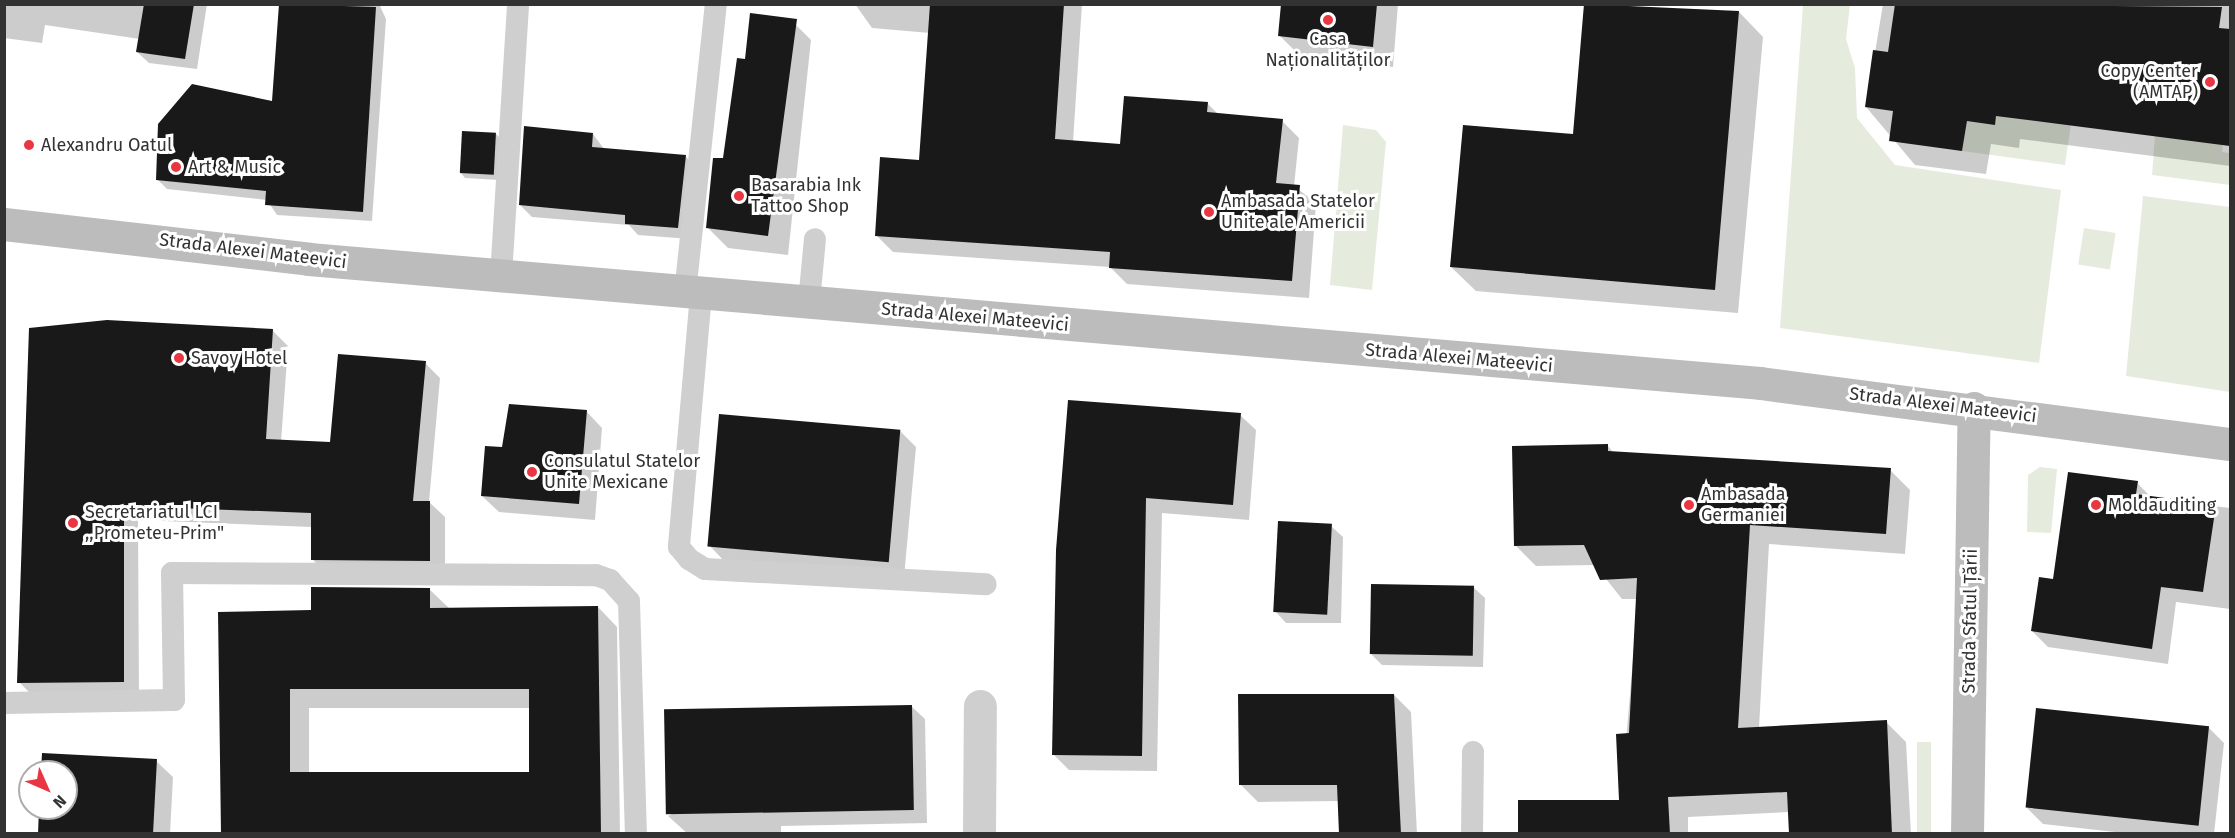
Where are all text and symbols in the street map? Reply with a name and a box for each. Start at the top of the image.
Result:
marker: Casa Naționalităților [1321,13,1335,27]
place label: Casa Naționalităților [1265,29,1391,72]
place label: Copy Center (AMTAP) [2100,61,2198,104]
marker: Copy Center (AMTAP) [2203,75,2217,89]
place label: Alexandru Oatul [41,134,172,156]
marker: Alexandru Oatul [22,138,36,152]
place label: Art & Music [188,156,281,178]
marker: Art & Music [169,160,183,174]
place label: Basarabia Ink Tattoo Shop [751,175,861,218]
marker: Basarabia Ink Tattoo Shop [732,189,746,203]
place label: Ambasada Statelor Unite ale Americii [1221,191,1375,234]
marker: Ambasada Statelor Unite ale Americii [1202,205,1216,219]
street label: Strada Alexei Mateevici [158,229,348,273]
street label: Strada Alexei Mateevici [880,298,1070,336]
street label: Strada Alexei Mateevici [1364,339,1554,377]
place label: Savoy Hotel [191,347,287,369]
marker: Savoy Hotel [172,351,186,365]
street label: Strada Alexei Mateevici [1848,383,2038,427]
place label: Consulatul Statelor Unite Mexicane [544,451,700,494]
marker: Consulatul Statelor Unite Mexicane [525,465,539,479]
place label: Ambasada Germaniei [1701,484,1785,526]
place label: Moldauditing [2108,494,2216,516]
marker: Ambasada Germaniei [1682,498,1696,512]
marker: Moldauditing [2089,498,2103,512]
place label: Secretariatul LCI ,,Prometeu-Prim" [85,502,224,544]
marker: Secretariatul LCI ,,Prometeu-Prim" [66,516,80,530]
street label: Strada Sfatul Țării [1958,548,1982,694]
north arrow [18,760,78,820]
text: N [49,791,70,812]

